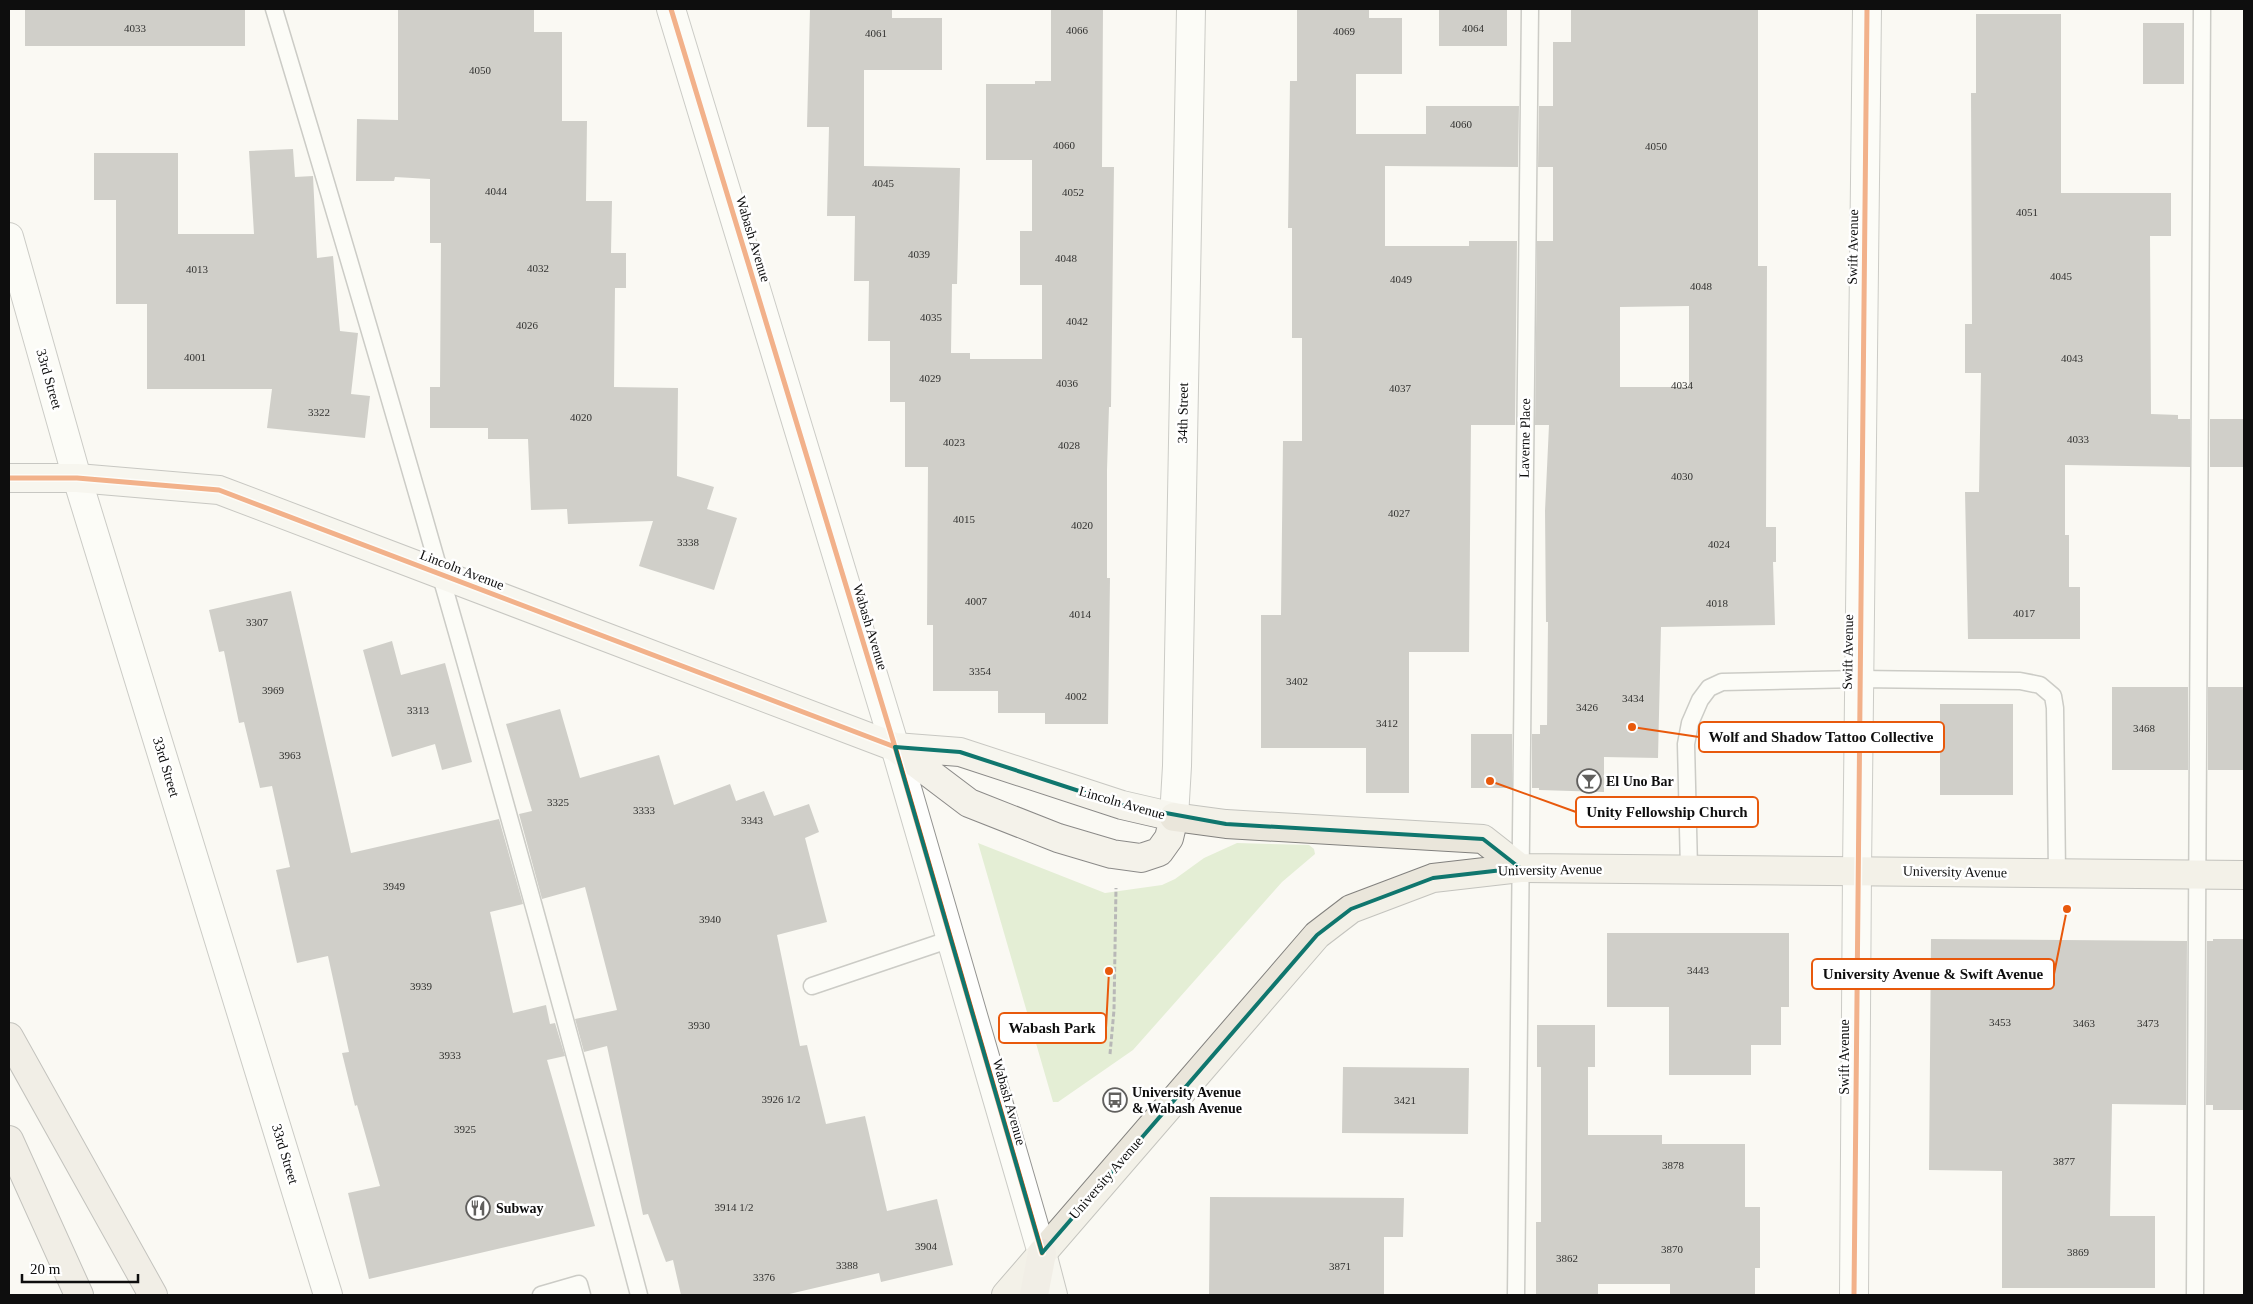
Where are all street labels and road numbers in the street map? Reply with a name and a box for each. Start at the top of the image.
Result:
street label: Wabash Avenue [733,194,773,284]
street label: Swift Avenue [1845,209,1861,285]
street label: 33rd Street [33,347,65,411]
street label: 34th Street [1175,382,1191,444]
street label: Laverne Place [1517,398,1533,478]
street label: Lincoln Avenue [418,547,506,593]
street label: Wabash Avenue [850,582,890,672]
street label: Swift Avenue [1840,614,1856,690]
street label: 33rd Street [150,735,182,799]
street label: Lincoln Avenue [1077,784,1167,822]
street label: University Avenue [1498,862,1602,878]
street label: University Avenue [1903,864,2007,880]
street label: Swift Avenue [1837,1019,1852,1095]
street label: Wabash Avenue [989,1057,1029,1147]
street label: 33rd Street [269,1122,301,1186]
street label: University Avenue [1066,1134,1146,1222]

